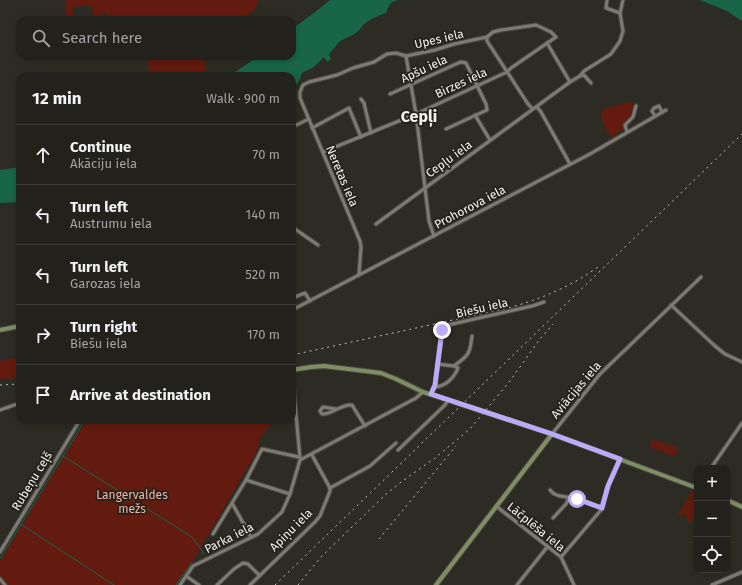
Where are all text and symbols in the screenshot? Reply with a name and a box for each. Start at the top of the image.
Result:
search box [16,16,296,60]
icon: search [30,27,52,49]
street label: Upes iela [413,27,465,51]
text: Search here [62,29,142,47]
street label: Apšu iela [399,52,449,86]
street label: Birzes iela [433,65,489,101]
text: 12 min [32,88,82,109]
text: Walk · 900 m [206,91,280,106]
district label: Cepļi [401,107,437,127]
text: Continue [70,138,131,156]
street label: Cepļu iela [423,138,475,181]
street label: Neretas iela [323,143,361,209]
icon: ahead [32,144,54,166]
text: 70 m [253,147,280,162]
text: Akāciju iela [70,156,137,171]
street label: Prohorova iela [432,182,508,232]
text: Turn left [70,198,128,216]
icon: left [32,204,54,226]
text: 140 m [246,207,280,222]
text: Austrumu iela [70,216,152,231]
text: Turn left [70,258,128,276]
icon: left [32,264,54,286]
text: 520 m [245,267,280,282]
text: Garozas iela [70,276,141,291]
street label: Biešu iela [455,295,509,321]
text: Turn right [70,318,137,336]
route end [433,321,451,339]
icon: right [32,324,54,346]
text: 170 m [247,327,280,342]
text: Biešu iela [70,336,127,351]
street label: Aviācijas iela [548,359,604,421]
icon: arrive [32,384,54,406]
text: Arrive at destination [70,386,211,404]
street label: Rubeņu ceļš [9,449,56,514]
map controls [694,465,730,573]
button: + [694,465,730,501]
park label: Langervaldes mežs [96,488,168,516]
route start [568,490,586,508]
street label: Lāčplēša iela [504,499,568,555]
button: − [694,501,730,537]
street label: Apiņu iela [267,506,316,555]
street label: Parka iela [202,520,256,556]
button: locate [694,537,730,573]

